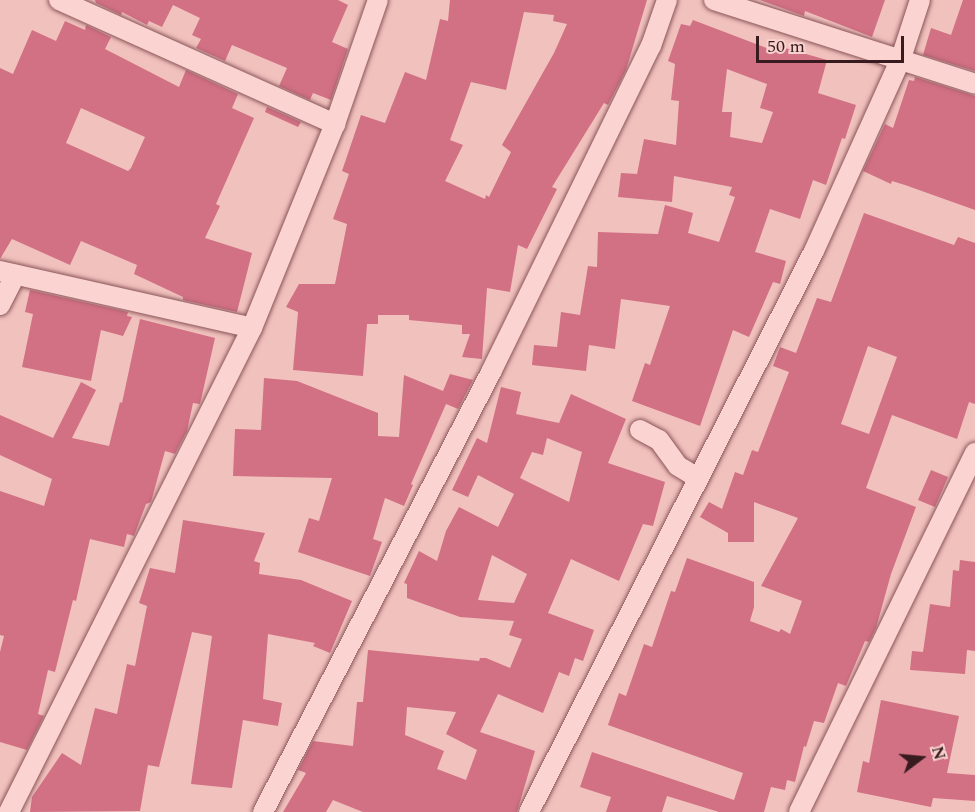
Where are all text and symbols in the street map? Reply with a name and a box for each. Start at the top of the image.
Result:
scale bar [759,24,908,62]
text: 50 m [767,33,805,60]
north arrow [891,728,951,788]
text: N [925,743,952,763]

